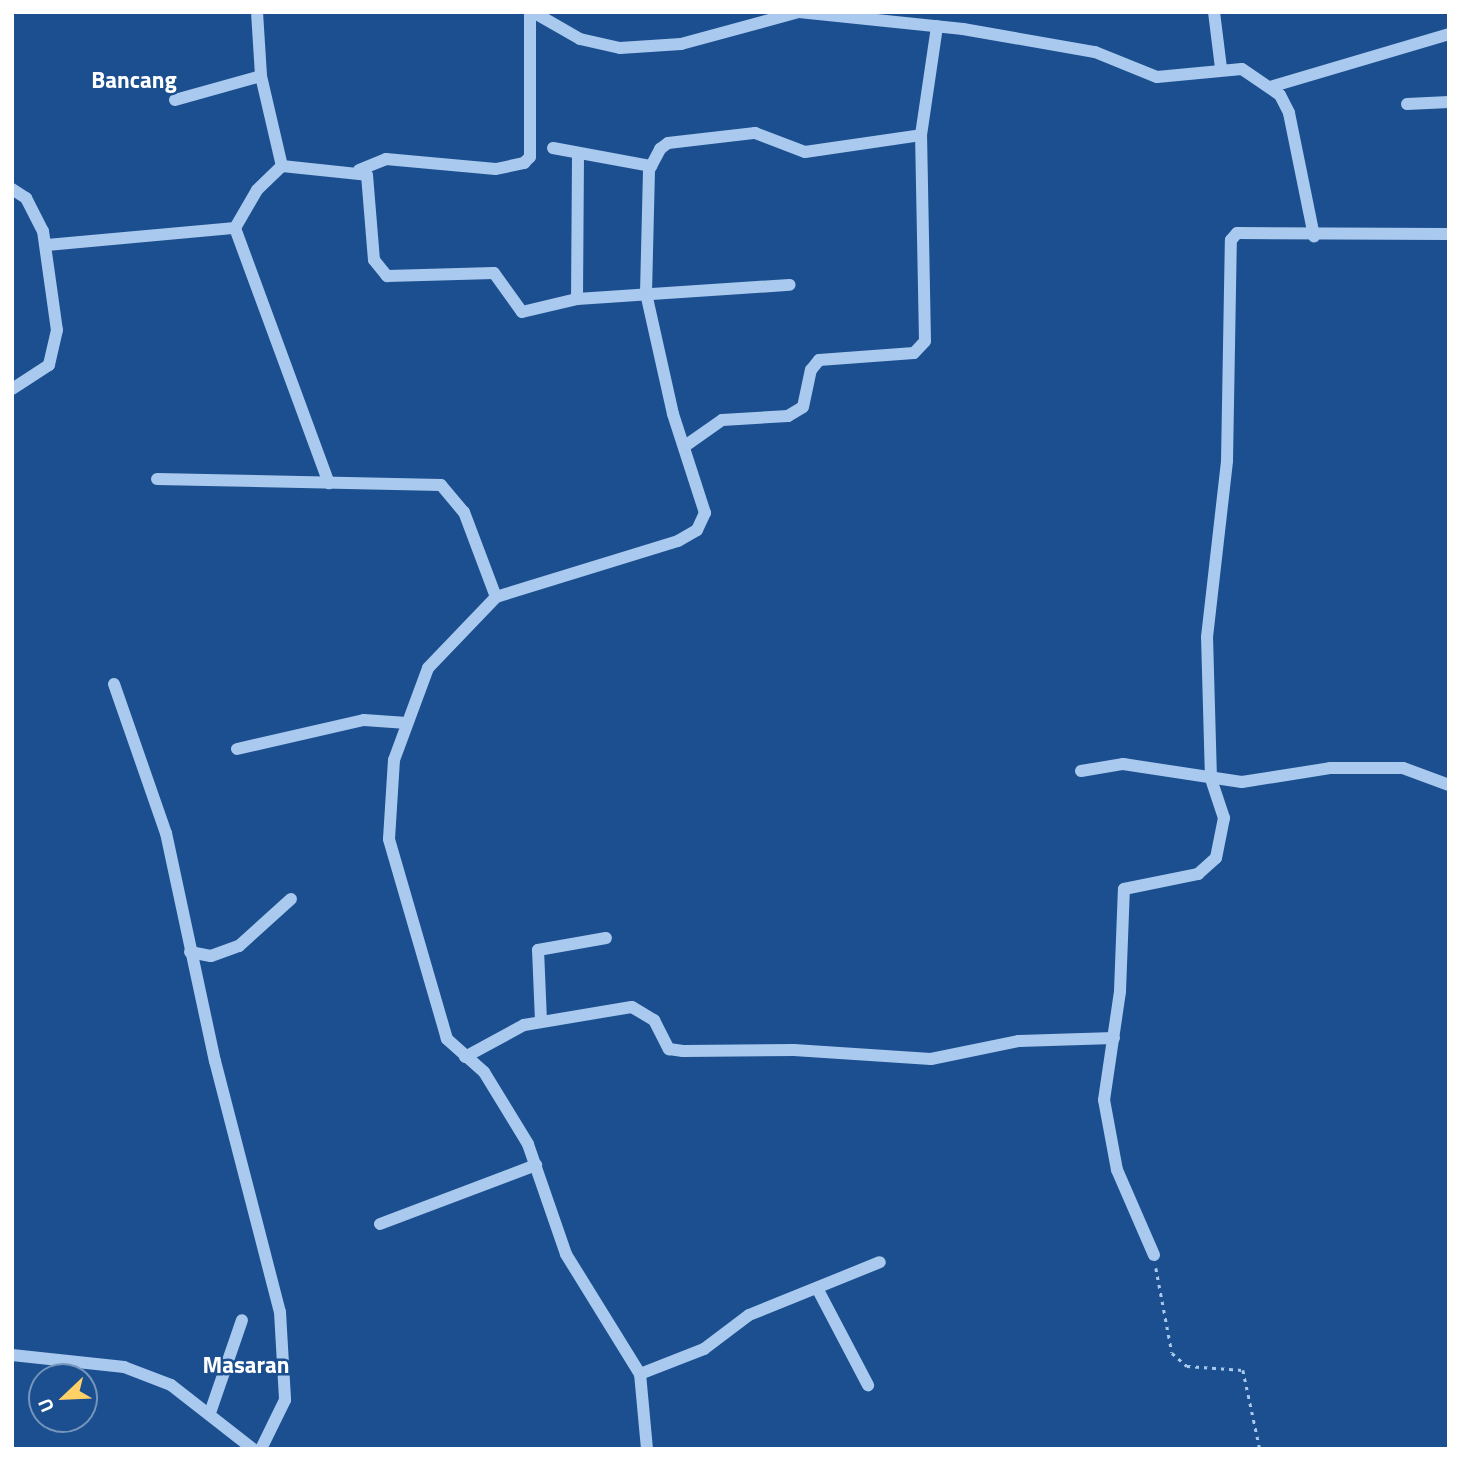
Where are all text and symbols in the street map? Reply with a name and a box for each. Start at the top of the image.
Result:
district label: Bancang [91,66,177,94]
district label: Masaran [202,1351,290,1379]
north arrow [28,1363,98,1433]
text: U [29,1394,61,1417]

